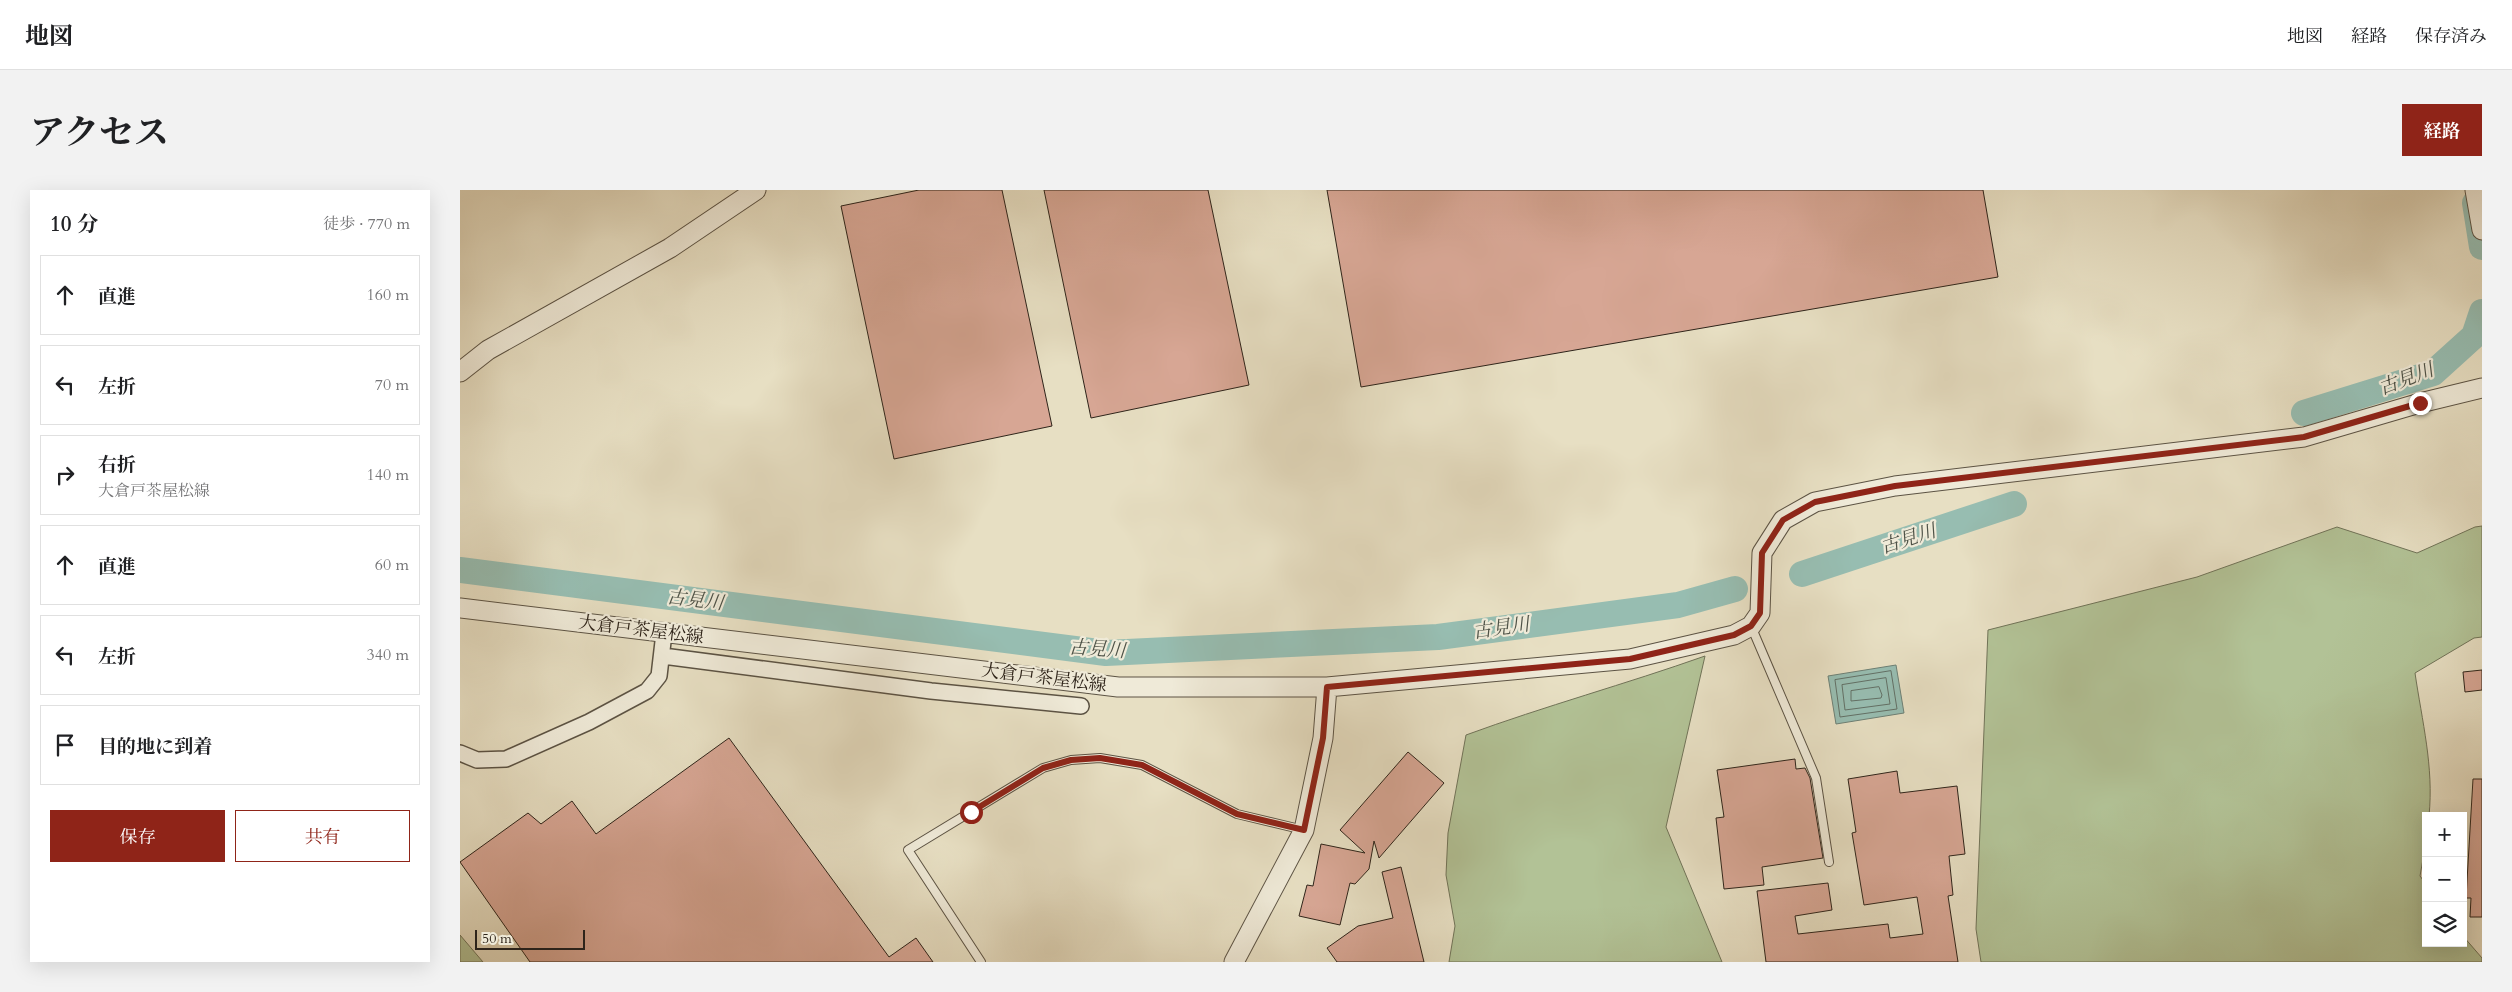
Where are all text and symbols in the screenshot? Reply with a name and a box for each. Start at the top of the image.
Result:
text: 地図 [25,20,73,53]
text: 地図 [2287,24,2323,49]
text: 経路 [2351,24,2387,49]
text: 保存済み [2415,24,2487,49]
button: 経路 [2402,104,2482,156]
text: アクセス [30,109,169,157]
text: 10 分 [50,210,98,239]
text: 徒歩 · 770 m [323,213,410,235]
icon: ahead [51,281,79,309]
text: 直進 [98,284,136,310]
text: 160 m [367,284,409,306]
water label: 古見川 [2375,356,2439,401]
icon: left [51,371,79,399]
text: 左折 [98,374,136,400]
text: 70 m [375,374,409,396]
route end [2409,392,2432,415]
text: 右折 [98,452,136,478]
icon: right [51,461,79,489]
text: 140 m [367,464,409,486]
text: 大倉戸茶屋松線 [98,480,210,502]
water label: 古見川 [1877,517,1941,560]
icon: ahead [51,551,79,579]
text: 直進 [98,554,136,580]
text: 60 m [375,554,409,576]
water label: 古見川 [665,584,727,617]
street label: 大倉戸茶屋松線 [577,610,705,650]
water label: 古見川 [1471,611,1533,645]
water label: 古見川 [1068,634,1128,664]
icon: left [51,641,79,669]
text: 左折 [98,644,136,670]
text: 340 m [367,644,409,666]
street label: 大倉戸茶屋松線 [980,658,1108,698]
icon: arrive [51,731,79,759]
text: 目的地に到着 [98,734,212,760]
route start [960,801,983,824]
button: 保存 [50,810,225,862]
button: 共有 [235,810,410,862]
map controls [2422,812,2467,947]
button: + [2422,812,2467,857]
button: − [2422,857,2467,902]
button: layers [2422,902,2467,947]
scale bar [475,927,585,950]
text: 50 m [482,929,512,948]

